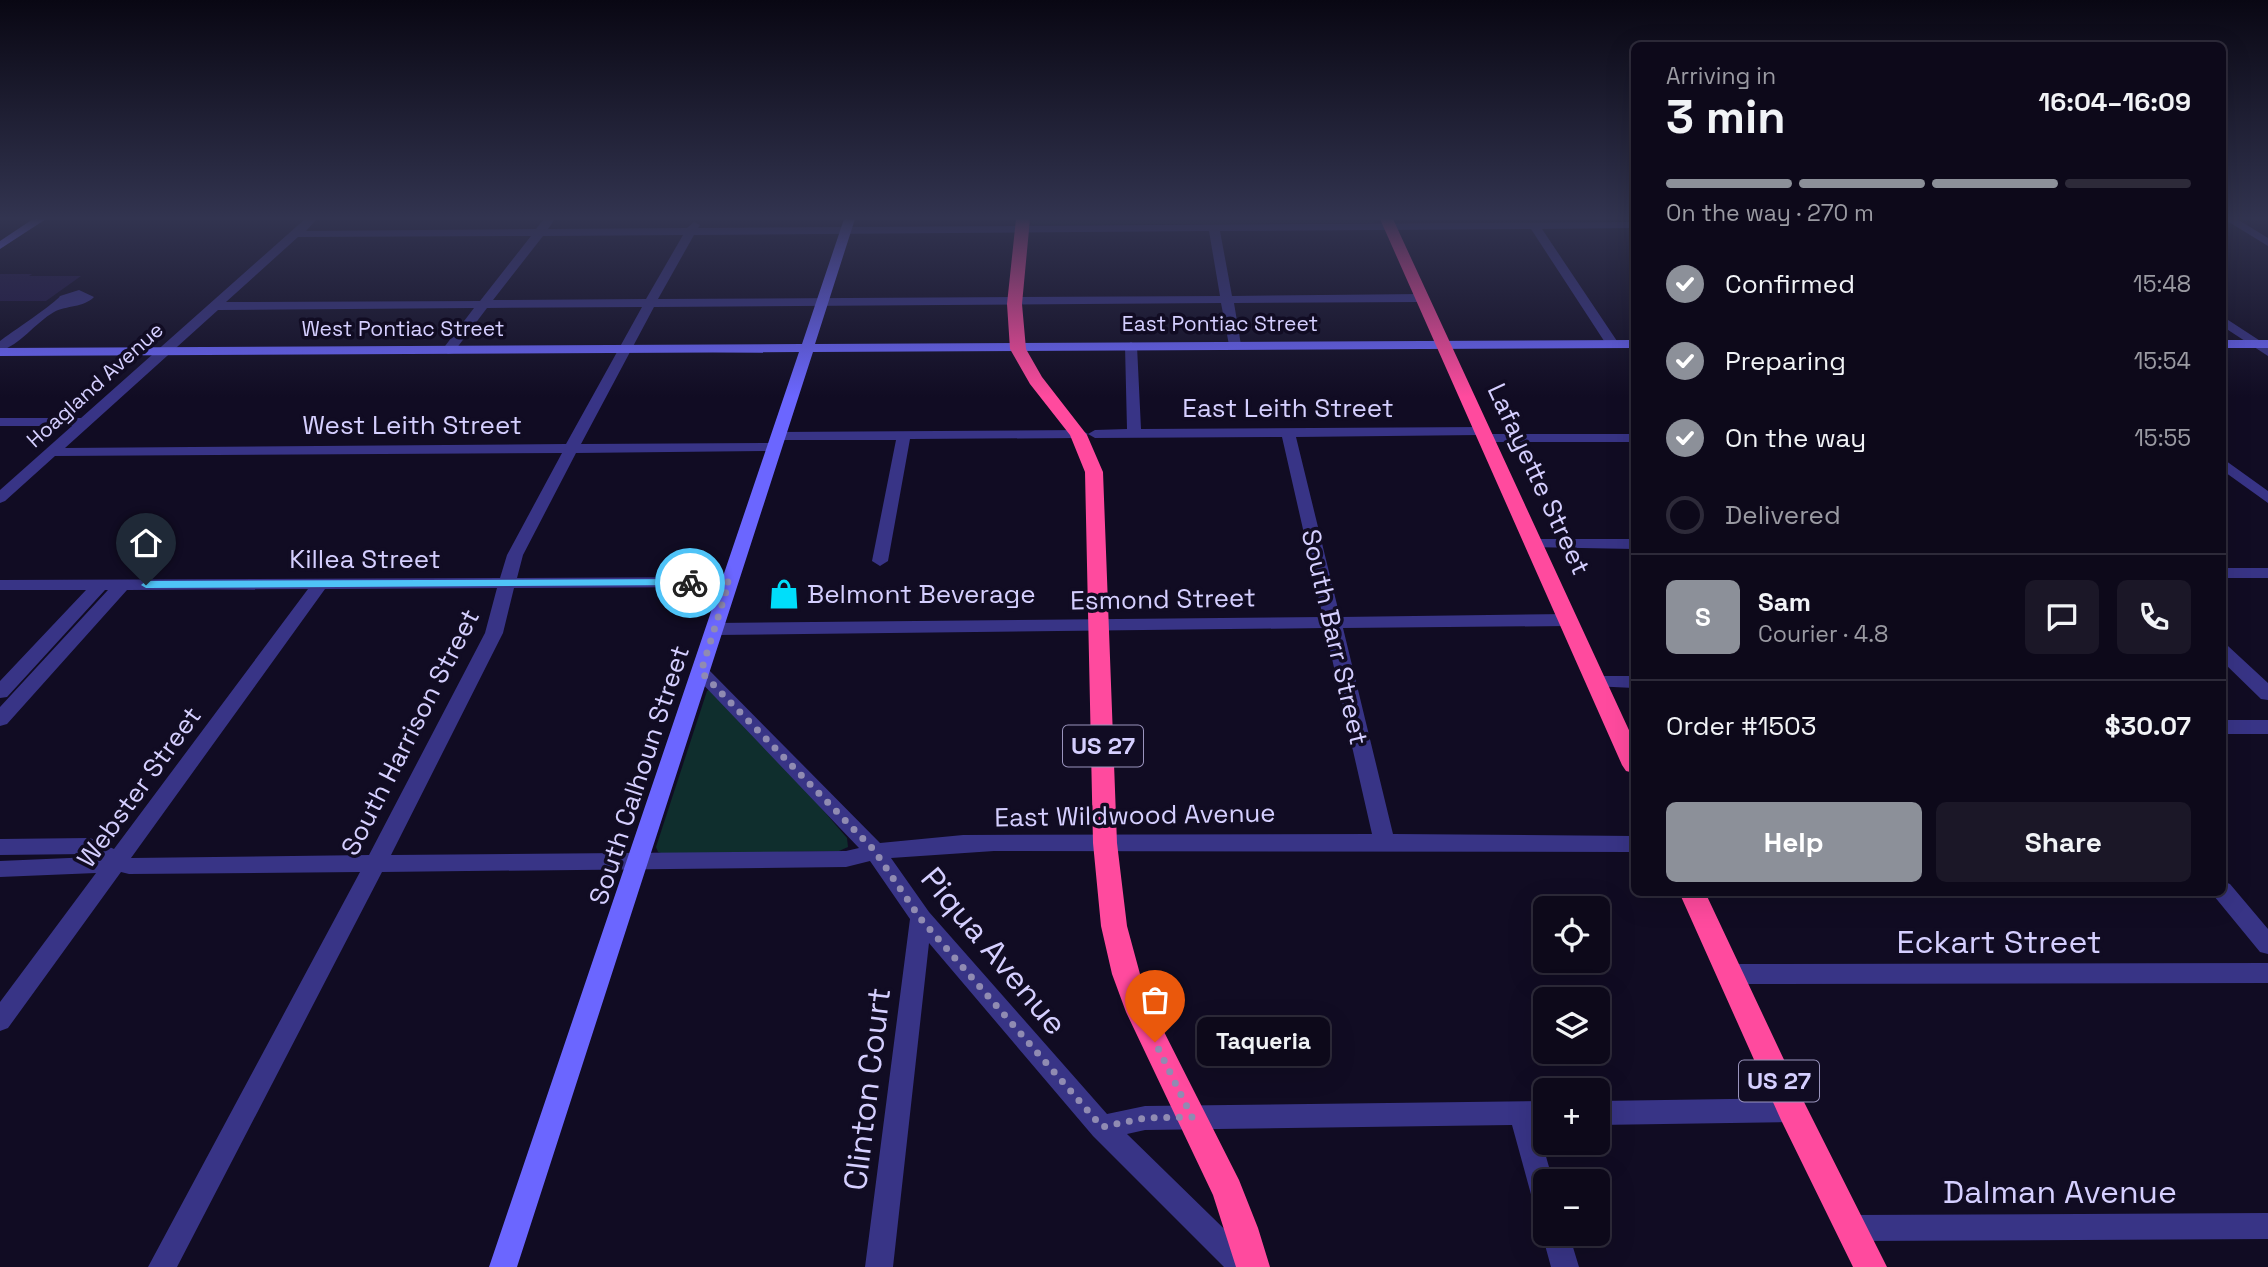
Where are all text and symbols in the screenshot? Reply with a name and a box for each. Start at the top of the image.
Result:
text: Arriving in [1666,61,1776,91]
text: 16:04–16:09 [2038,85,2191,119]
text: 3 min [1666,88,1786,146]
text: On the way · 270 m [1666,198,1874,228]
icon: check [1666,265,1704,303]
text: Confirmed [1725,267,1855,301]
text: 15:48 [2133,269,2191,299]
street label: East Pontiac Street [1122,310,1318,337]
street label: West Pontiac Street [302,315,504,342]
street label: Hoagland Avenue [21,316,169,453]
icon: check [1666,342,1704,380]
text: Preparing [1725,344,1846,378]
text: 15:54 [2134,346,2191,376]
street label: Lafayette Street [1480,378,1598,580]
street label: East Leith Street [1182,391,1394,425]
street label: West Leith Street [302,408,522,442]
icon: check [1666,419,1704,457]
text: On the way [1725,421,1866,455]
text: 15:55 [2134,423,2191,453]
text: Delivered [1725,498,1841,532]
pin [116,513,176,585]
icon: home [127,524,165,562]
street label: South Barr Street [1294,526,1376,748]
street label: Killea Street [289,542,441,576]
courier [655,548,725,618]
icon: bike [671,564,709,602]
shop icon: Belmont Beverage [767,577,801,611]
place label: Belmont Beverage [807,577,1036,611]
street label: Esmond Street [1070,580,1256,618]
button: chat [2025,580,2099,654]
button: phone [2117,580,2191,654]
text: Sam [1758,585,1811,619]
text: S [1695,600,1711,634]
street label: South Harrison Street [333,603,487,861]
text: Courier · 4.8 [1758,619,1888,649]
street label: South Calhoun Street [581,641,697,909]
street label: Webster Street [69,700,209,874]
text: Order #1503 [1666,709,1817,743]
text: $30.07 [2105,709,2191,743]
road number: US 27 [1063,726,1143,766]
street label: East Wildwood Avenue [994,796,1276,834]
button: Help [1666,802,1922,882]
button: Share [1936,802,2191,882]
street label: Piqua Avenue [912,859,1076,1043]
map controls [1533,896,1610,1246]
button: locate [1533,896,1610,973]
street label: Eckart Street [1896,922,2102,962]
pin [1125,970,1185,1042]
icon: bag [1136,981,1174,1019]
street label: Clinton Court [835,985,899,1193]
button: layers [1533,987,1610,1064]
callout: Taqueria [1197,1018,1330,1066]
text: Taqueria [1216,1026,1311,1056]
road number: US 27 [1739,1060,1819,1101]
button: + [1533,1078,1610,1155]
button: − [1533,1169,1610,1246]
street label: Dalman Avenue [1943,1172,2177,1212]

